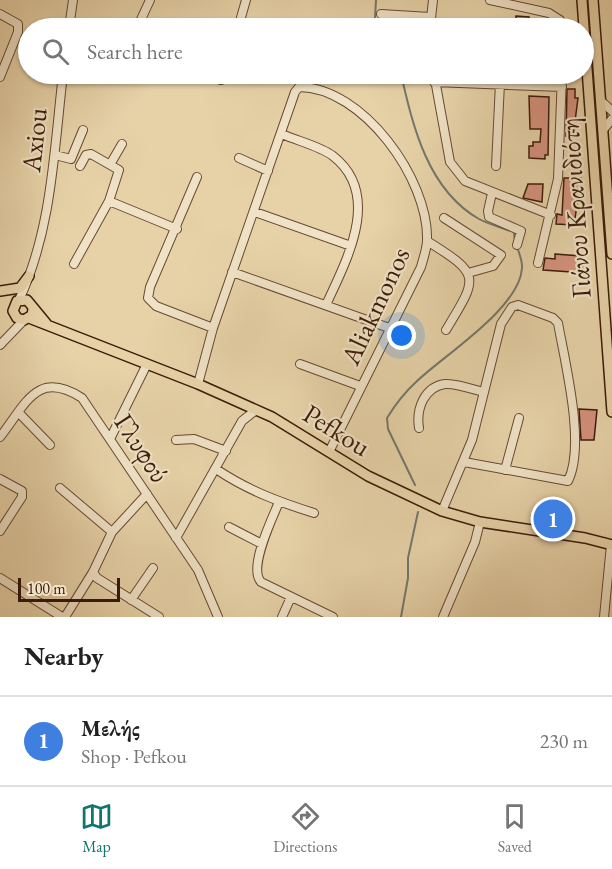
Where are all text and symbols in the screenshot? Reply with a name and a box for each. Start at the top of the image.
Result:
search box [18,18,594,84]
icon: search [39,35,72,68]
text: Search here [87,37,182,66]
street label: Axiou [13,106,55,175]
street label: Γιάνου Κρανιδιότη [551,117,599,299]
street label: Aliakmonos [332,242,417,371]
your location [387,321,416,350]
street label: Pefkou [297,396,377,464]
street label: Γλυφού [107,407,177,489]
pin: 1 [534,496,572,542]
scale bar [18,575,120,602]
text: 100 m [27,578,66,599]
text: Nearby [24,639,104,673]
text: Μελής [81,714,140,743]
text: 1 [38,728,49,754]
text: 230 m [540,728,588,754]
text: Shop · Pefkou [81,743,187,769]
tab: Map [80,800,113,857]
tab: Directions [273,800,338,857]
tab: Saved [498,800,532,857]

